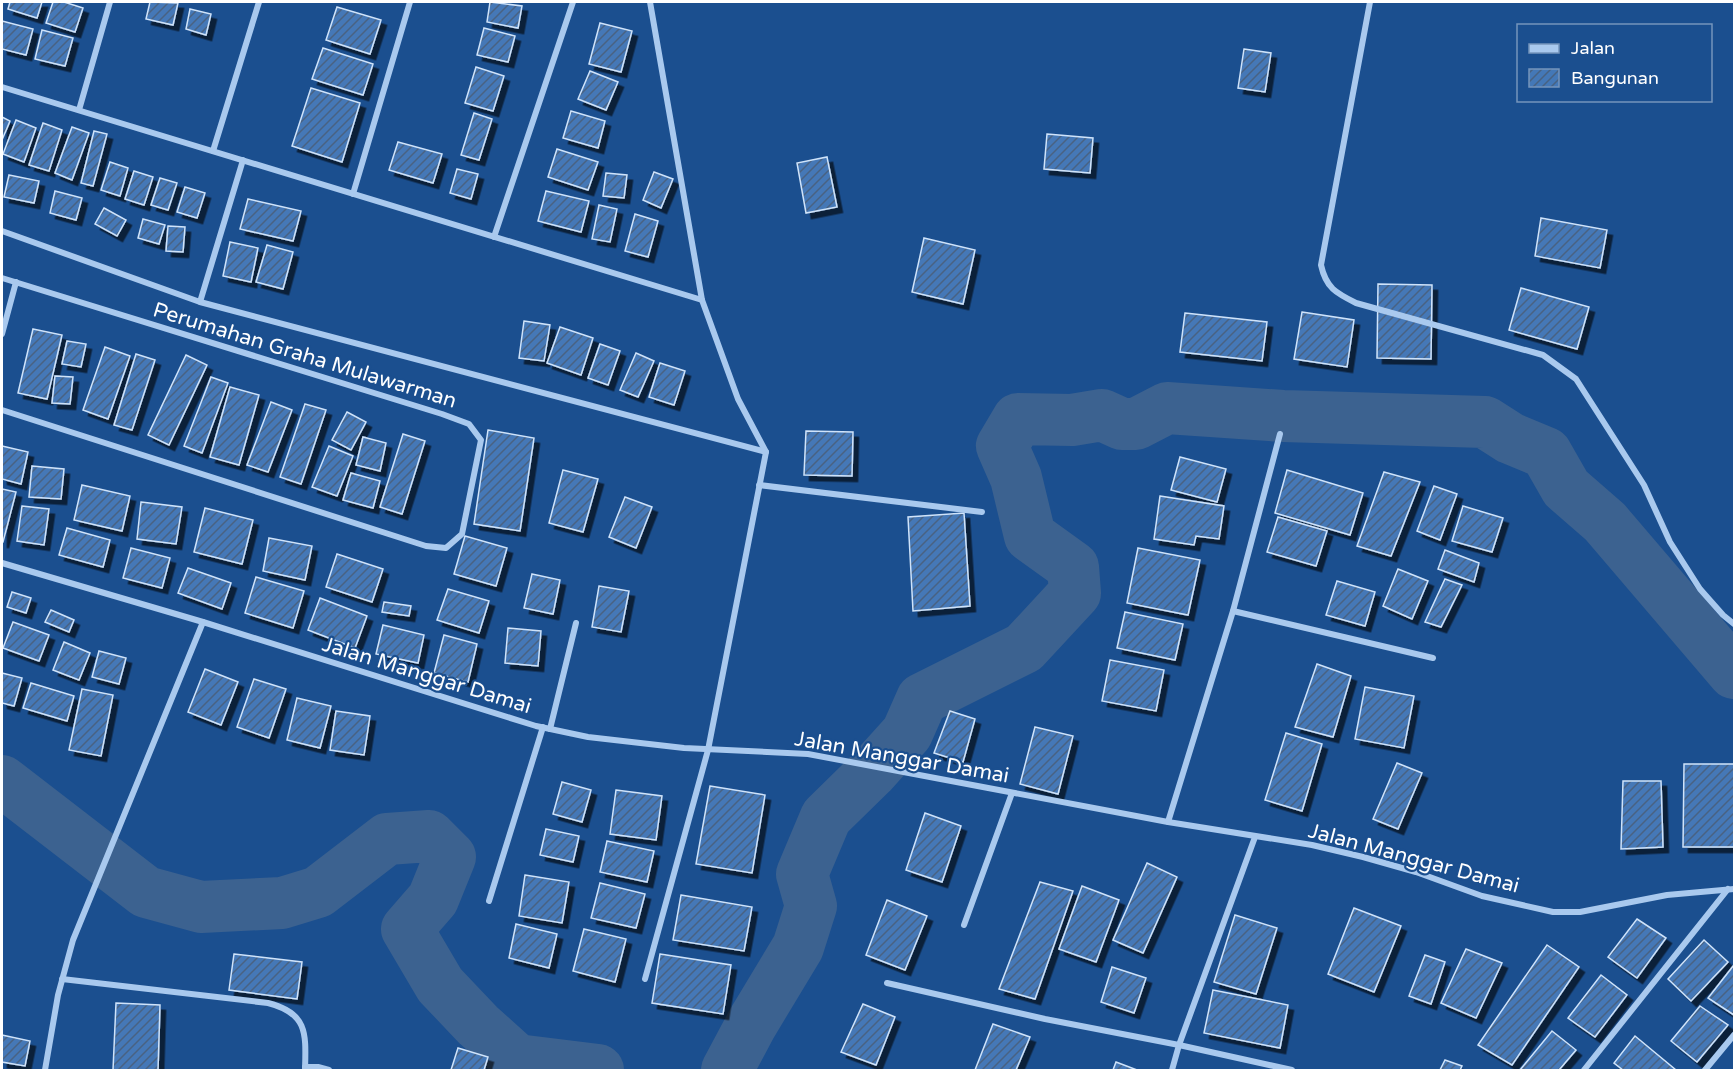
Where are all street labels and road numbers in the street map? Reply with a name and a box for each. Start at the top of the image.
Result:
street label: Perumahan Graha Mulawarman [150,297,460,414]
street label: Jalan Manggar Damai [319,632,534,719]
street label: Jalan Manggar Damai [793,726,1011,789]
street label: Jalan Manggar Damai [1306,818,1522,899]

